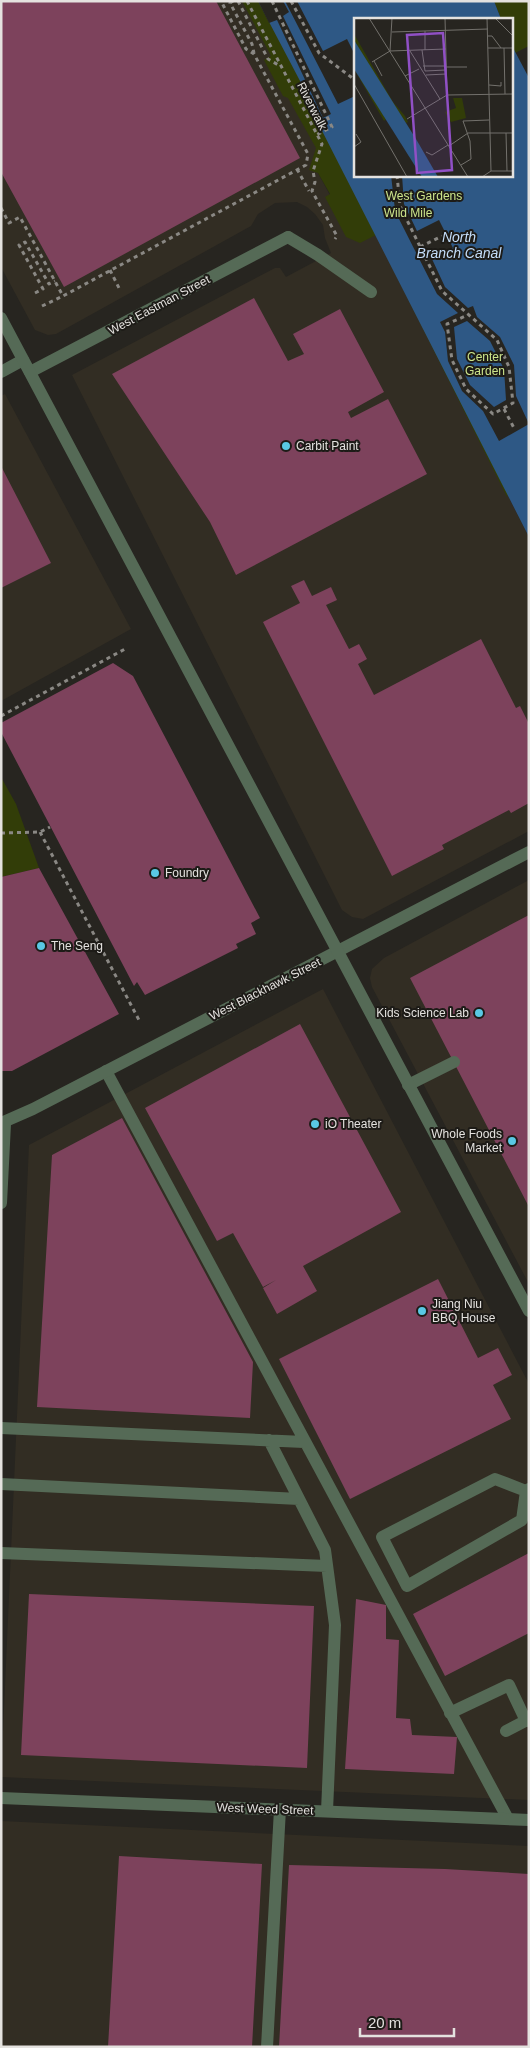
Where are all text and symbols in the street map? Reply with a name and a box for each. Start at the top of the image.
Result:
inset map [354,18,512,176]
street label: Riverwalk [294,80,330,133]
park label: West Gardens [386,189,462,203]
park label: Wild Mile [384,206,433,220]
water label: North Branch Canal [417,229,502,261]
street label: West Eastman Street [106,272,213,338]
park label: Center Garden [465,350,505,378]
place label: Carbit Paint [296,439,359,453]
marker: Carbit Paint [280,440,292,452]
place label: Foundry [165,866,209,880]
marker: Foundry [149,867,161,879]
place label: The Seng [51,939,103,953]
marker: The Seng [35,940,47,952]
street label: West Blackhawk Street [207,955,324,1023]
place label: Kids Science Lab [376,1006,469,1020]
marker: Kids Science Lab [473,1007,485,1019]
place label: iO Theater [325,1117,381,1131]
marker: iO Theater [309,1118,321,1130]
place label: Whole Foods Market [431,1127,503,1155]
marker: Whole Foods Market [506,1135,518,1147]
place label: Jiang Niu BBQ House [432,1297,496,1325]
marker: Jiang Niu BBQ House [416,1305,428,1317]
street label: West Weed Street [216,1800,314,1818]
scale bar [360,2006,454,2038]
text: 20 m [368,2014,401,2031]

